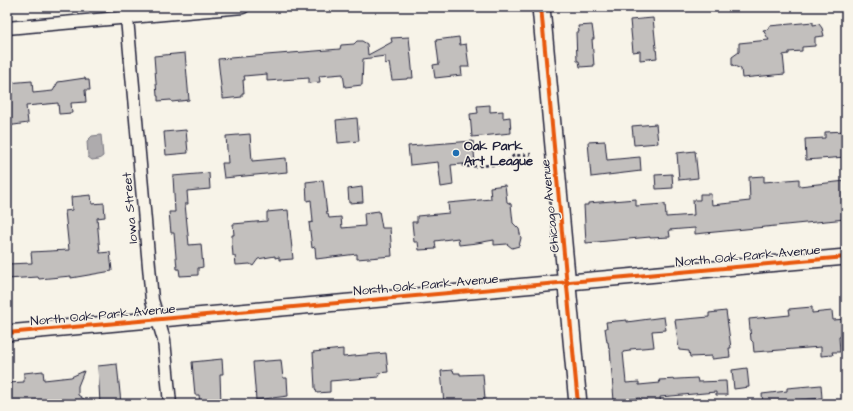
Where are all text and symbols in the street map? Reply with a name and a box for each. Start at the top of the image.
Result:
place label: Oak Park Art League [464,137,533,172]
marker: Oak Park Art League [451,148,461,158]
street label: Chicago Avenue [536,158,565,254]
street label: Iowa Street [118,171,142,245]
street label: North Oak Park Avenue [675,241,821,271]
street label: North Oak Park Avenue [353,270,499,300]
street label: North Oak Park Avenue [30,300,176,330]

